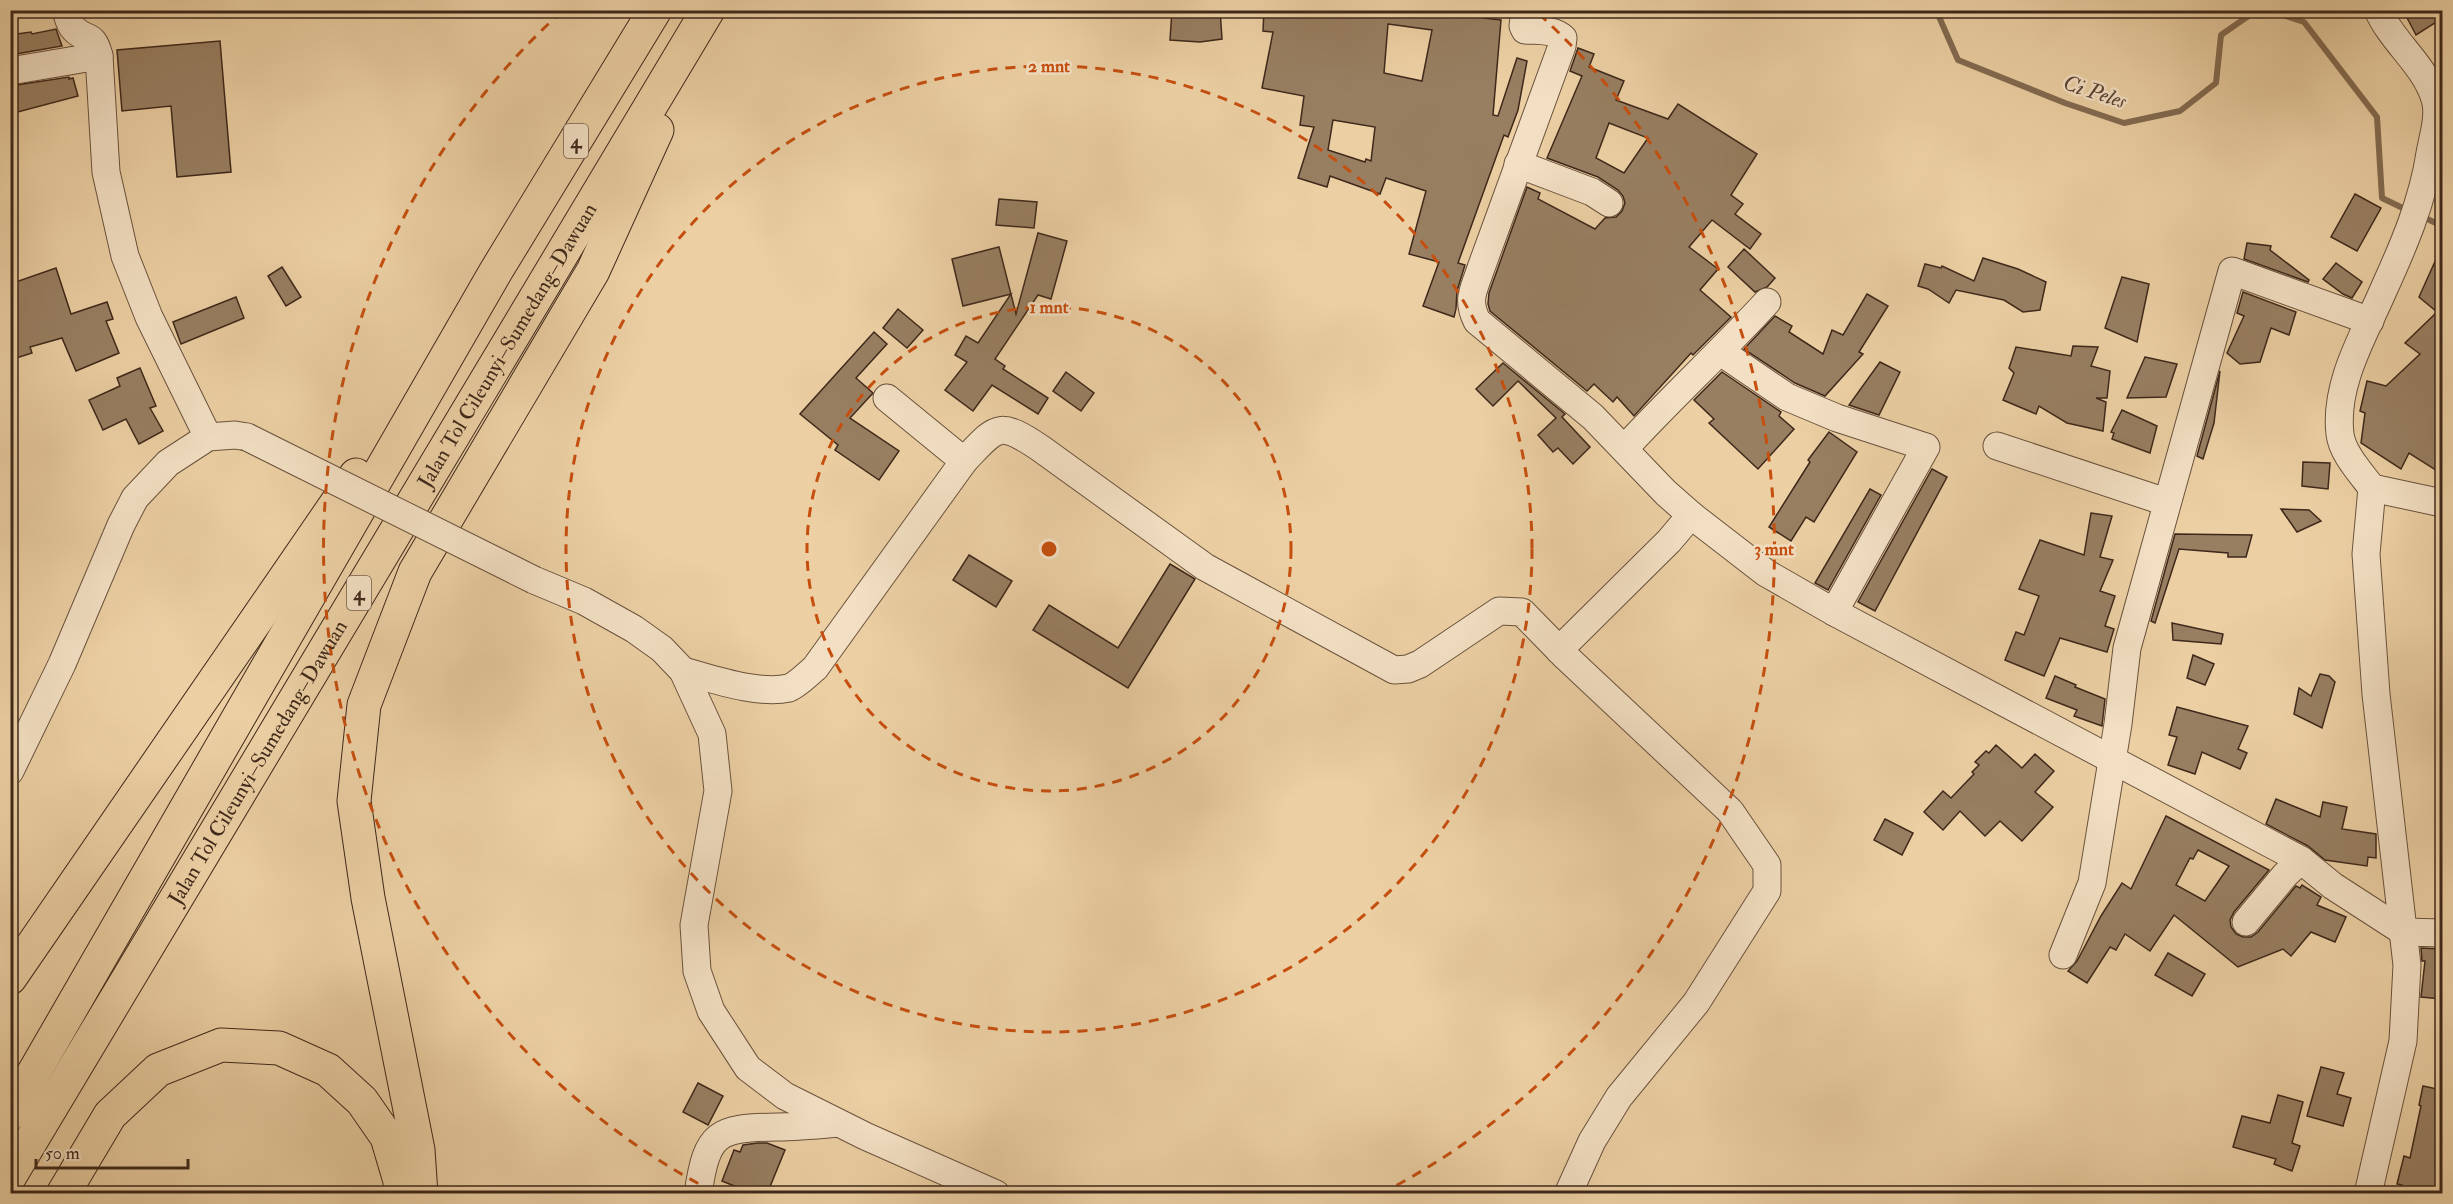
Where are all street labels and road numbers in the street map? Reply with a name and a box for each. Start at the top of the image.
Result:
road number: 4 [564,124,588,158]
street label: Jalan Tol Cileunyi–Sumedang–Dawuan [411,198,603,494]
road number: 4 [347,576,371,610]
street label: Jalan Tol Cileunyi–Sumedang–Dawuan [162,615,354,911]

